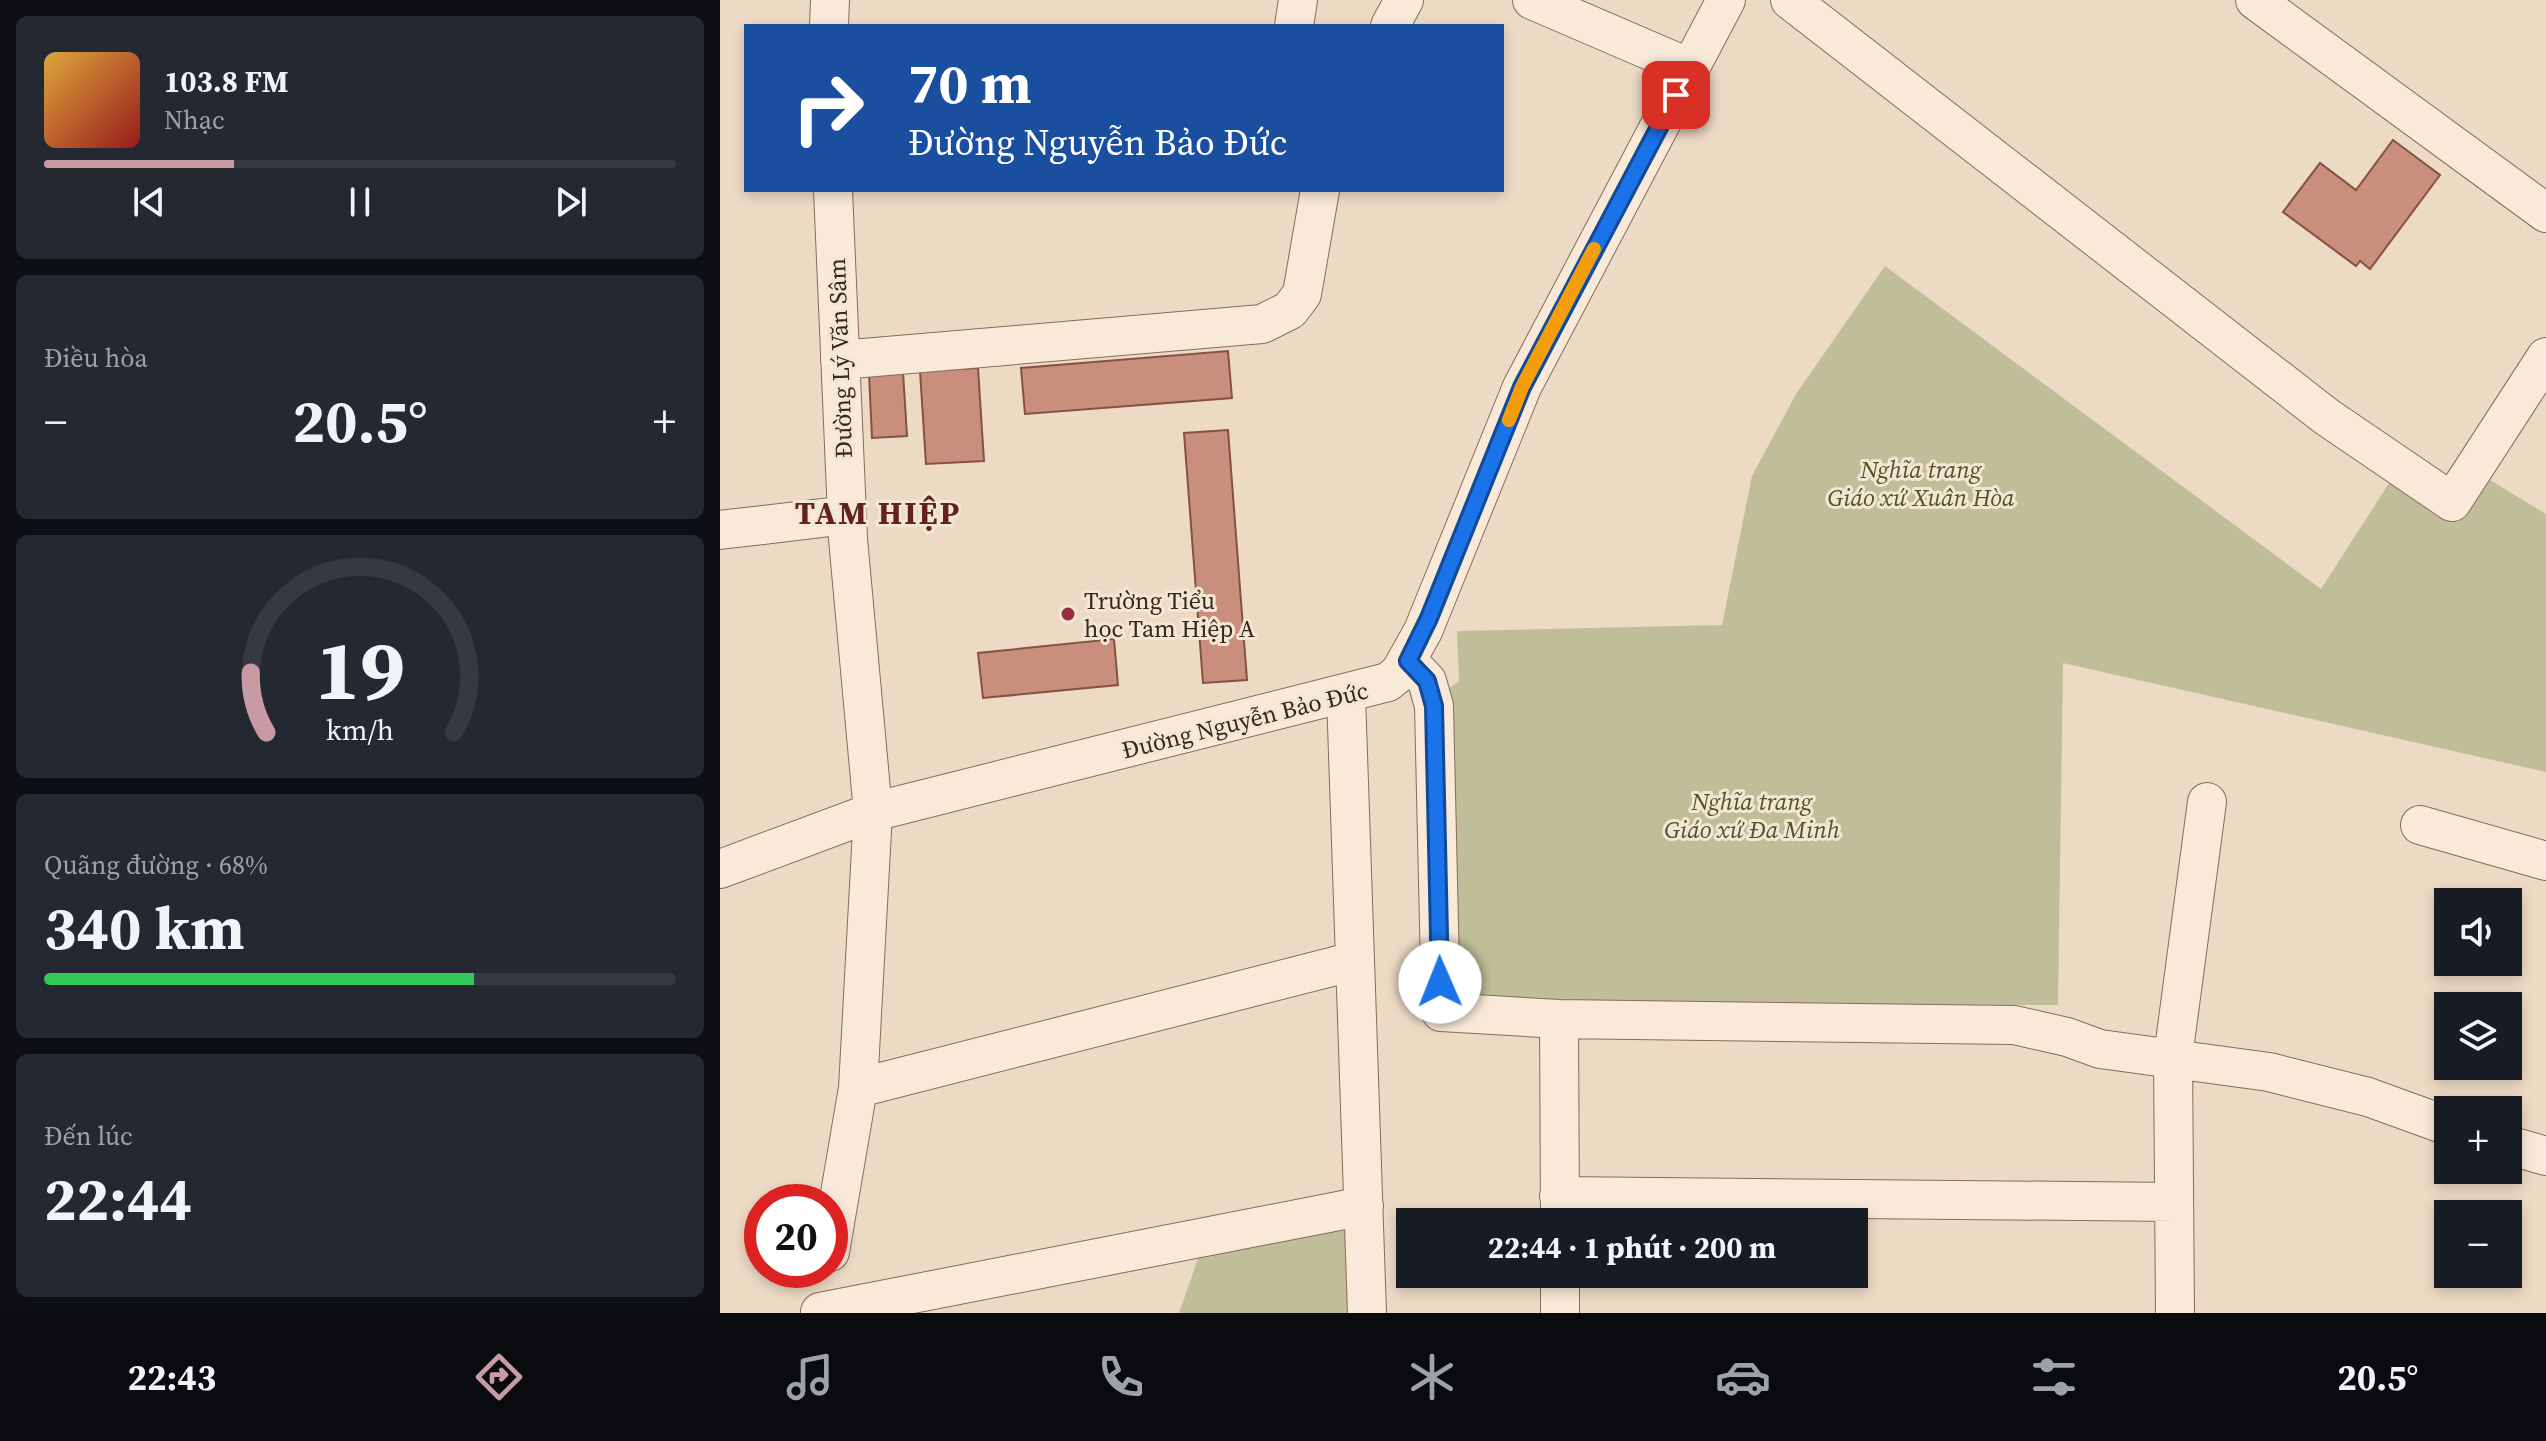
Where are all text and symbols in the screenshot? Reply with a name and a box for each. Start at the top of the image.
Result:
text: 70 m [908,45,1031,122]
icon: right [776,56,880,160]
text: 103.8 FM [164,61,289,102]
pin [1642,61,1710,129]
icon: arrive [1654,73,1698,117]
text: Nhạc [164,102,225,138]
text: Đường Nguyễn Bảo Đức [908,118,1287,167]
icon: previous [127,180,171,224]
icon: pause [338,180,382,224]
icon: next [549,180,593,224]
street label: Đường Lý Văn Sâm [820,257,860,459]
text: Điều hòa [44,340,148,376]
text: 20.5° [292,380,428,462]
text: − [44,391,67,452]
text: + [653,391,676,452]
park label: Nghĩa trang Giáo xứ Xuân Hòa [1827,453,2015,514]
district label: TAM HIỆP [795,491,961,535]
place label: Trường Tiểu học Tam Hiệp A [1084,584,1255,645]
marker: Trường Tiểu học Tam Hiệp A [1059,605,1077,623]
text: 19 [315,612,405,726]
street label: Đường Nguyễn Bảo Đức [1118,673,1372,767]
text: km/h [326,710,394,750]
park label: Nghĩa trang Giáo xứ Đa Minh [1664,785,1840,846]
text: Quãng đường · 68% [44,847,268,883]
text: 340 km [44,887,245,969]
map controls [2434,888,2522,1288]
button: sound [2434,888,2522,976]
position arrow [1398,940,1482,1024]
button: layers [2434,992,2522,1080]
button: + [2434,1096,2522,1184]
text: Đến lúc [44,1118,133,1154]
text: 22:44 [44,1158,192,1240]
speed limit sign: 20 [744,1184,848,1288]
button: − [2434,1200,2522,1288]
text: 22:44 · 1 phút · 200 m [1488,1227,1776,1268]
icon: directions [471,1349,527,1405]
icon: music [782,1349,838,1405]
icon: phone [1093,1349,1149,1405]
icon: climate [1404,1349,1460,1405]
icon: car [1715,1349,1771,1405]
icon: filters [2026,1349,2082,1405]
text: 22:43 [127,1353,216,1402]
text: 20.5° [2337,1353,2418,1402]

